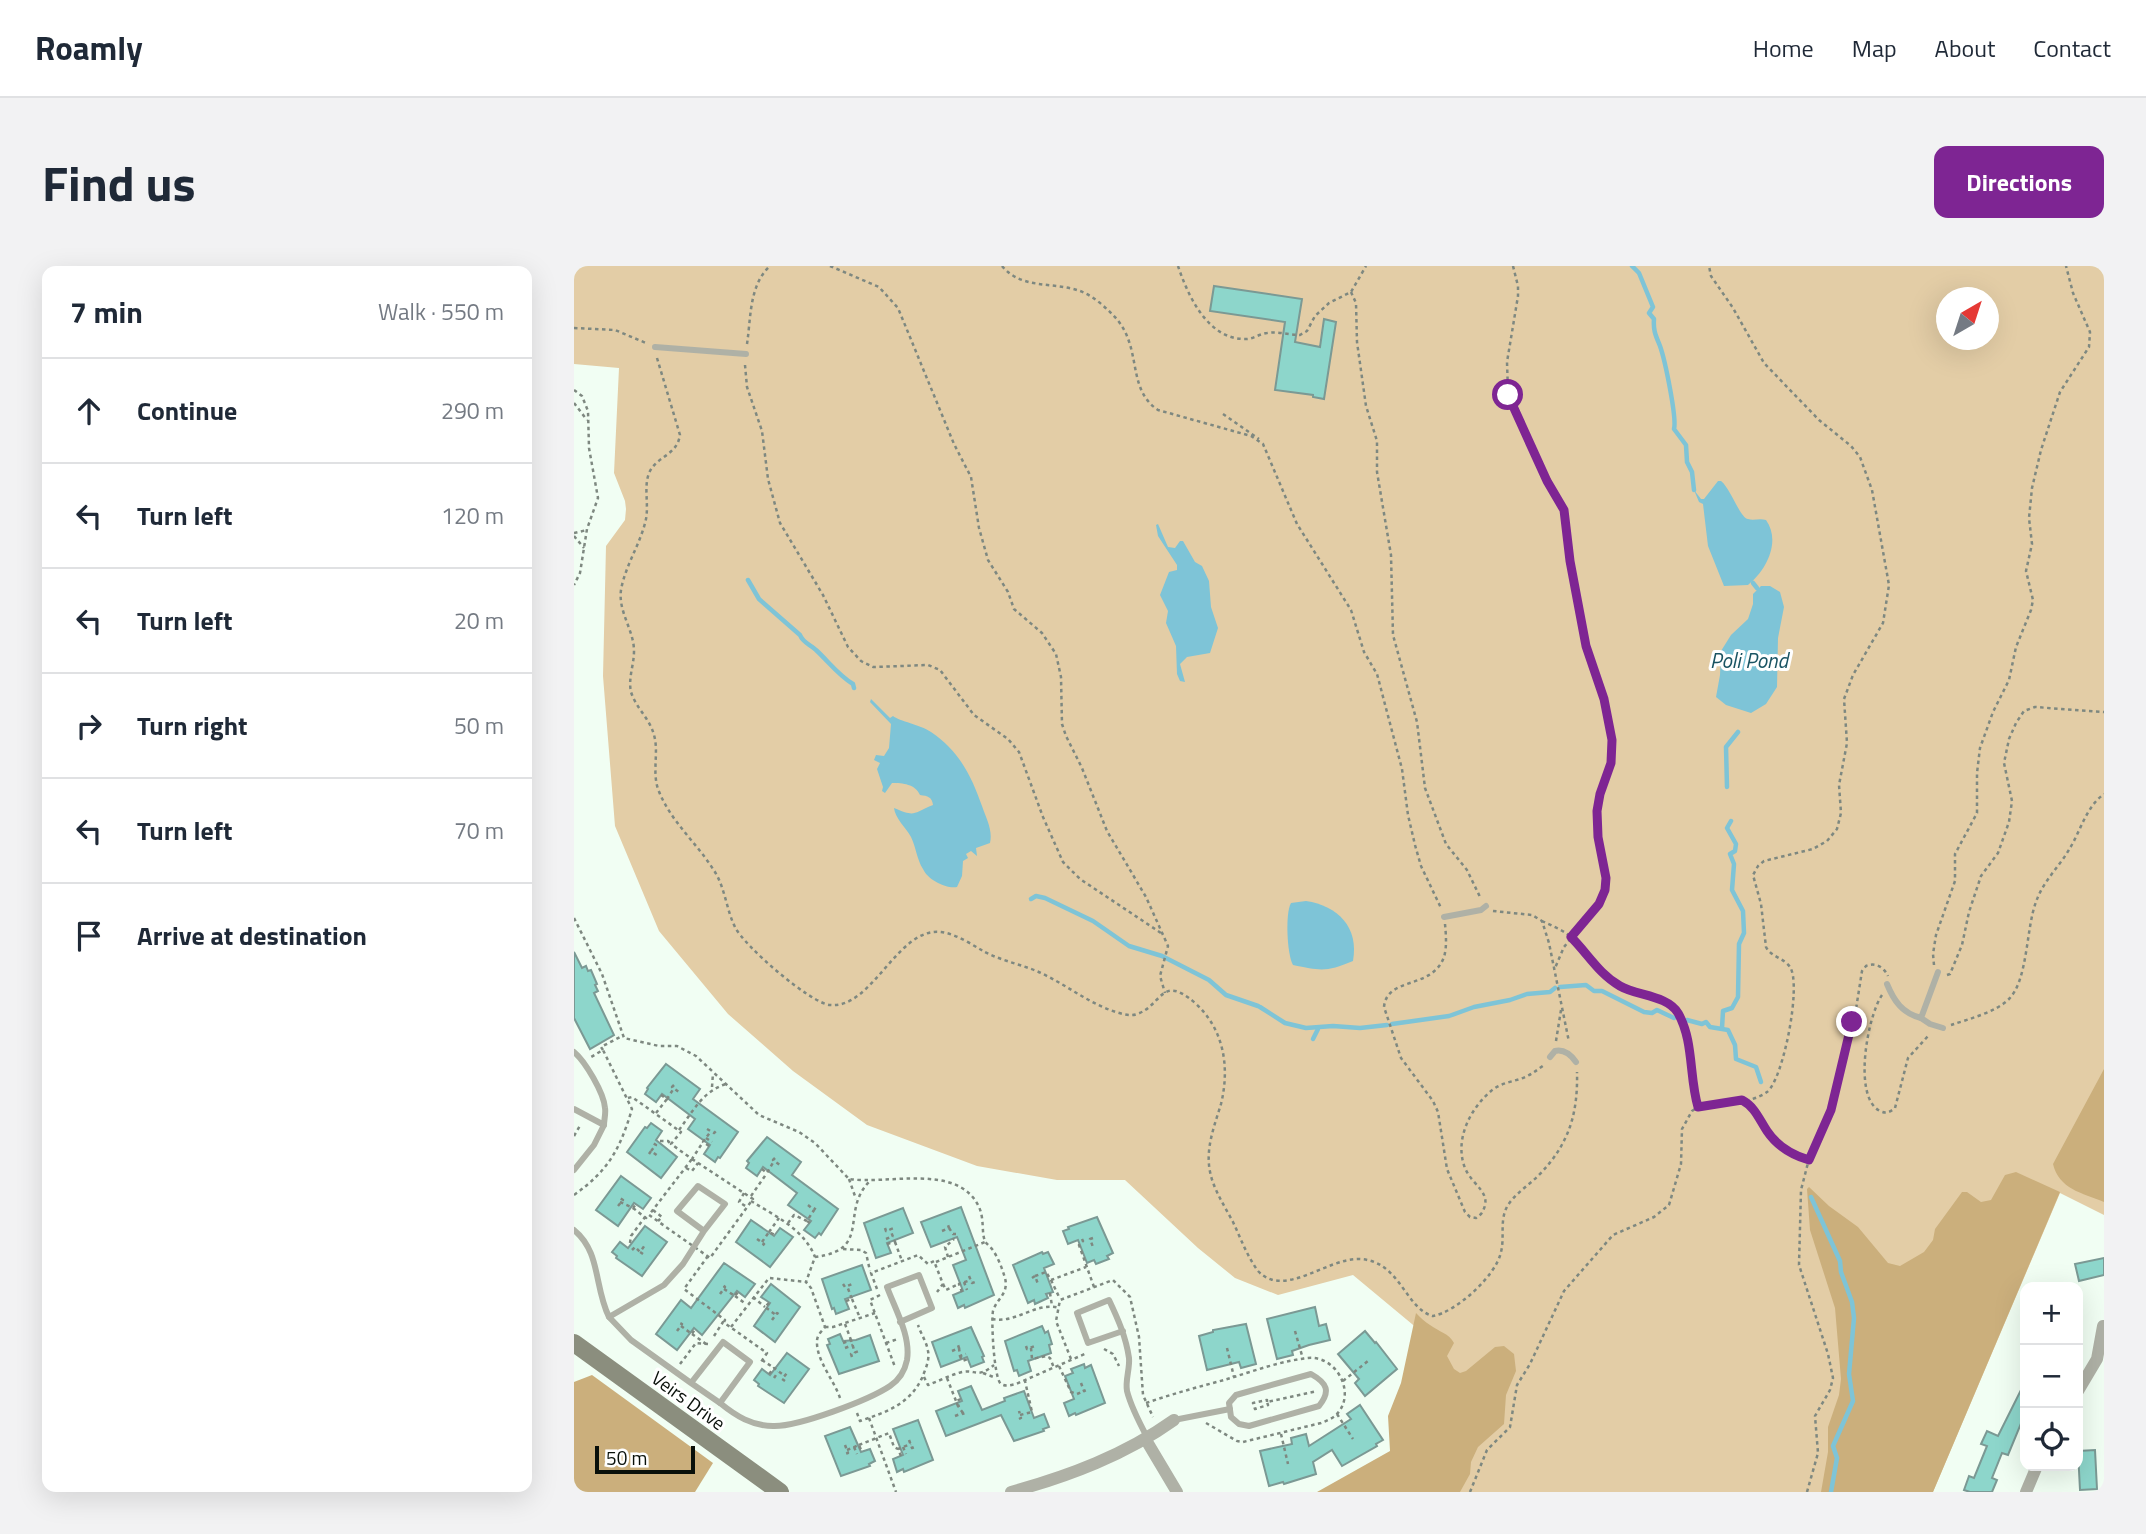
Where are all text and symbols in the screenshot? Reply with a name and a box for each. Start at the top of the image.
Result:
text: Roamly [35,23,143,73]
text: Home [1753,30,1814,66]
text: Map [1852,30,1897,66]
text: About [1935,30,1995,66]
text: Contact [2033,30,2111,66]
text: Find us [42,145,196,220]
button: Directions [1934,146,2104,218]
north arrow [1936,287,1999,350]
text: 7 min [70,289,143,335]
text: Walk · 550 m [378,294,504,329]
route start [1492,379,1523,410]
text: Continue [137,391,237,430]
icon: ahead [70,392,108,430]
text: 290 m [441,393,504,428]
text: Turn left [137,496,232,535]
icon: left [70,497,108,535]
text: 120 m [441,498,504,533]
text: Turn left [137,601,232,640]
icon: left [70,602,108,640]
text: 20 m [454,603,504,638]
water label: Poli Pond [1710,644,1791,676]
text: Turn right [137,706,248,745]
icon: right [70,707,108,745]
text: 50 m [454,708,504,743]
text: Turn left [137,811,232,850]
icon: left [70,812,108,850]
text: 70 m [454,813,504,848]
text: Arrive at destination [137,916,367,955]
icon: arrive [70,917,108,955]
route end [1836,1006,1867,1037]
map controls [2020,1282,2083,1471]
button: + [2020,1282,2083,1345]
button: − [2020,1345,2083,1408]
street label: Veirs Drive [646,1363,732,1437]
button: locate [2020,1408,2083,1471]
scale bar [595,1443,695,1475]
text: 50 m [606,1443,647,1472]

